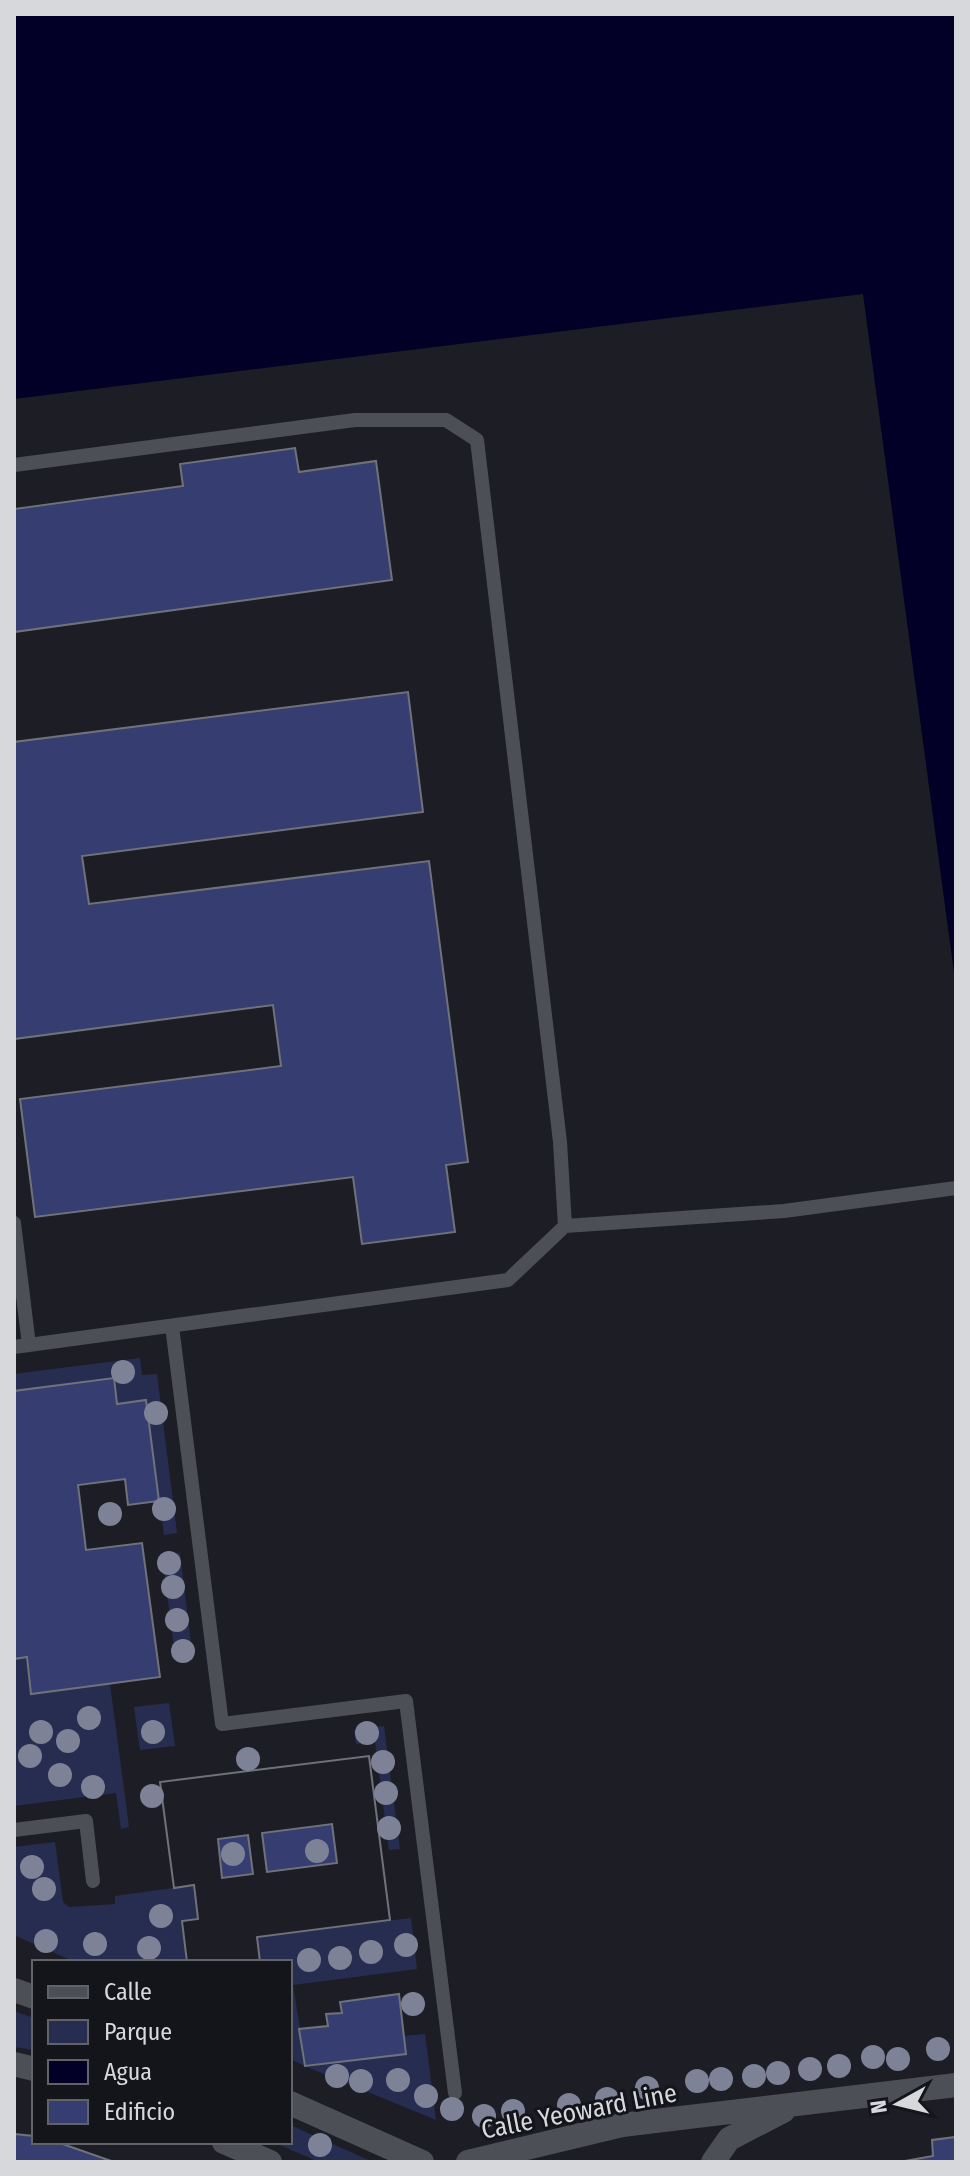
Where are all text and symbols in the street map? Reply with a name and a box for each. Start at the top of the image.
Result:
legend [32,1960,292,2144]
text: Calle [104,1978,152,2006]
text: Parque [104,2018,172,2046]
text: Agua [104,2058,152,2086]
north arrow [858,2064,938,2144]
street label: Calle Yeoward Line [479,2077,679,2146]
text: Edificio [104,2098,175,2126]
text: N [864,2098,893,2115]

